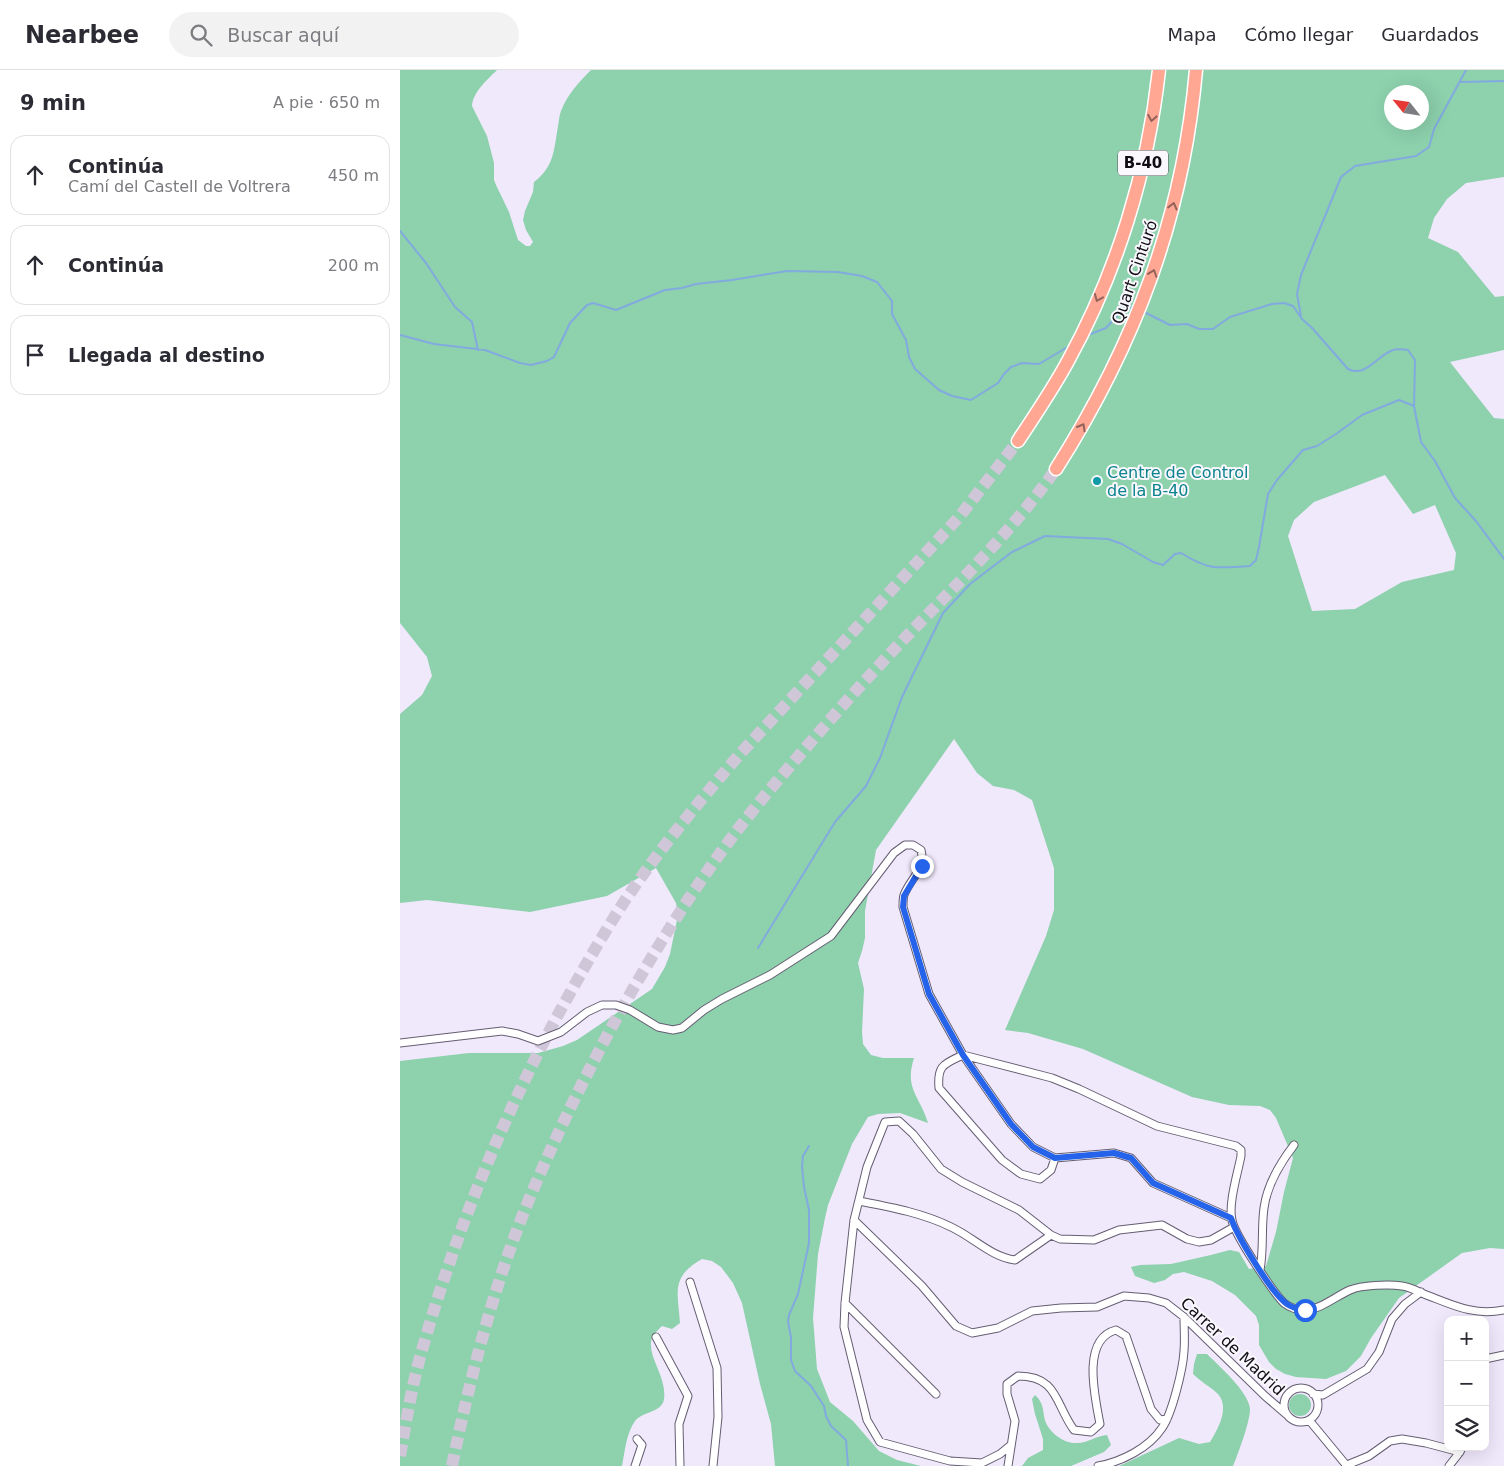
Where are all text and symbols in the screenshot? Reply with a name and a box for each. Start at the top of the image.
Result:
search box [169,12,519,57]
text: Nearbee [25,21,139,49]
icon: search [187,21,215,49]
text: Buscar aquí [227,24,339,46]
text: Mapa [1167,24,1216,45]
text: Cómo llegar [1244,24,1353,45]
text: Guardados [1381,24,1479,45]
north arrow [1384,85,1429,130]
text: 9 min [20,91,86,115]
text: A pie · 650 m [273,93,380,112]
one-way arrow [1148,114,1158,123]
road number: B-40 [1118,150,1168,176]
text: Continúa [68,155,164,177]
icon: ahead [21,161,49,189]
text: 450 m [328,166,379,185]
text: Camí del Castell de Voltrera [68,177,291,196]
one-way arrow [1167,201,1178,210]
street label: Quart Cinturó [1108,218,1161,327]
icon: ahead [21,251,49,279]
text: Continúa [68,254,164,276]
text: 200 m [328,256,379,275]
one-way arrow [1147,269,1157,277]
one-way arrow [1094,293,1105,302]
icon: arrive [21,341,49,369]
text: Llegada al destino [68,344,265,366]
one-way arrow [1075,424,1085,433]
place label: Centre de Control de la B-40 [1107,463,1249,500]
marker: Centre de Control de la B-40 [1091,475,1103,487]
route end [911,855,934,878]
street label: Carrer de Madrid [1177,1293,1289,1399]
route start [1294,1299,1317,1322]
map controls [1444,1316,1489,1451]
button: + [1444,1316,1489,1361]
button: − [1444,1361,1489,1406]
button: layers [1444,1406,1489,1451]

